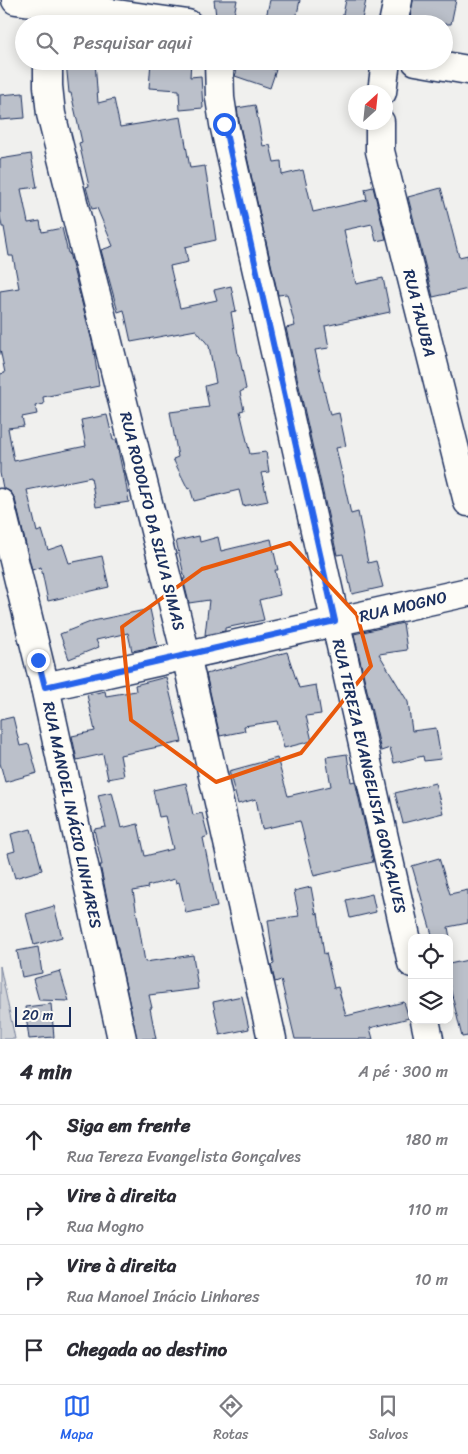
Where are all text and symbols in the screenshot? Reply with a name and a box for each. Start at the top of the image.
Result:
search box [15,15,453,70]
text: Pesquisar aqui [73,26,192,59]
icon: search [33,29,61,57]
north arrow [348,85,393,130]
route start [213,113,236,136]
street label: RUA TAJUBA [395,266,444,360]
street label: RUA RODOLFO DA SILVA SIMAS [111,409,194,634]
street label: RUA MOGNO [356,582,450,631]
street label: RUA TEREZA EVANGELISTA GONÇALVES [324,636,415,917]
route end [27,649,50,672]
street label: RUA MANOEL INÁCIO LINHARES [34,699,111,931]
map controls [408,934,453,1024]
button: locate [408,934,453,979]
button: layers [408,979,453,1024]
text: 20 m [22,1003,53,1028]
scale bar [15,1004,71,1027]
text: 4 min [20,1053,72,1091]
text: A pé · 300 m [359,1057,448,1086]
text: Siga em frente [67,1109,190,1142]
text: 180 m [405,1125,448,1154]
icon: ahead [20,1126,48,1154]
text: Rua Tereza Evangelista Gonçalves [67,1142,301,1171]
text: Vire à direita [67,1179,176,1212]
text: 110 m [408,1195,448,1224]
icon: right [20,1196,48,1224]
text: Rua Mogno [67,1212,144,1241]
text: Vire à direita [67,1249,176,1282]
text: 10 m [415,1265,448,1294]
icon: right [20,1266,48,1294]
text: Rua Manoel Inácio Linhares [67,1282,260,1311]
text: Chegada ao destino [67,1333,227,1366]
icon: arrive [20,1336,48,1364]
tab: Mapa [60,1392,93,1447]
tab: Rotas [213,1392,248,1447]
tab: Salvos [369,1392,408,1447]

